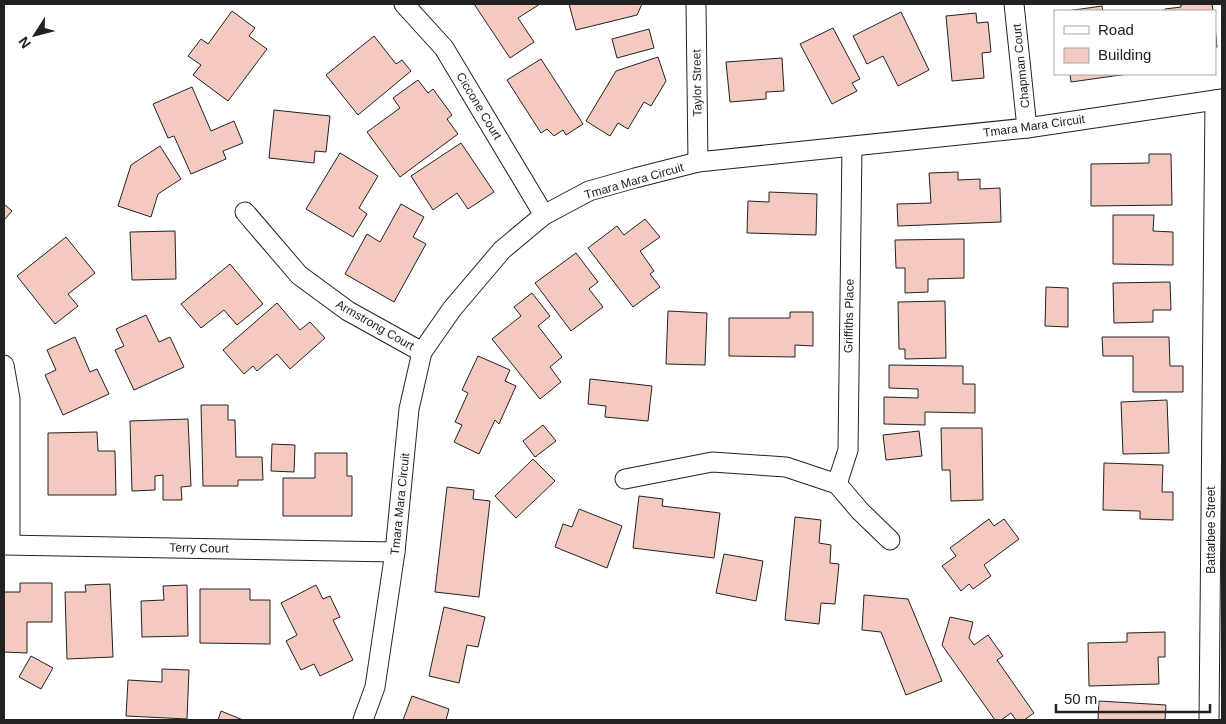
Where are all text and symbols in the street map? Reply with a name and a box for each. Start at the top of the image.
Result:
north arrow [10,10,60,60]
legend [1054,10,1216,75]
text: Road [1098,21,1134,38]
street label: Chapman Court [1010,22,1032,109]
text: N [15,34,34,51]
text: Building [1098,46,1151,63]
street label: Taylor Street [689,49,705,117]
street label: Ciccone Court [453,70,505,143]
street label: Tmara Mara Circuit [982,112,1086,140]
street label: Tmara Mara Circuit [583,160,686,202]
street label: Griffiths Place [841,278,857,353]
street label: Armstrong Court [333,297,417,353]
street label: Tmara Mara Circuit [388,452,412,556]
street label: Battarbee Street [1204,486,1218,574]
street label: Terry Court [169,540,229,556]
scale bar [1056,682,1210,714]
text: 50 m [1064,690,1097,707]

